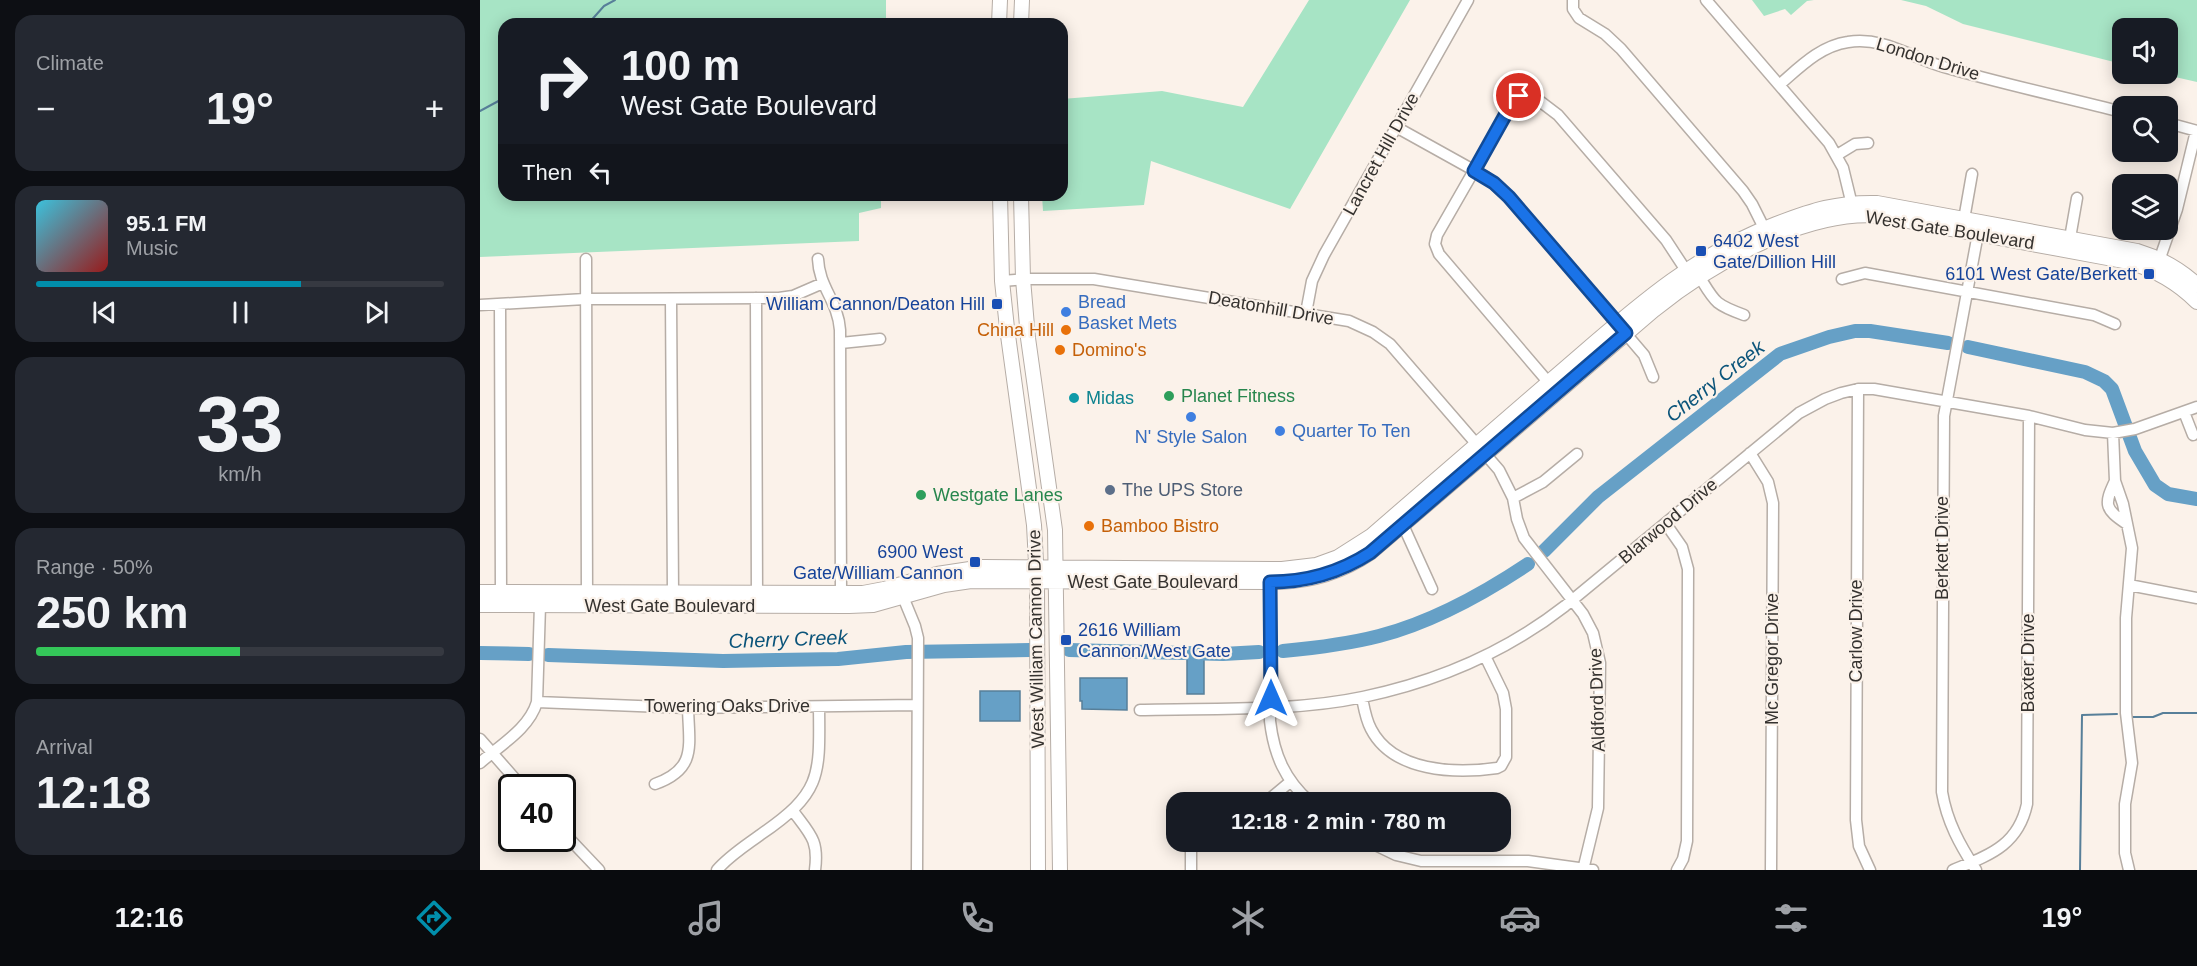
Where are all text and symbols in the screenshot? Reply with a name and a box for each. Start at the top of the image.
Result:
map controls [2112,18,2178,240]
button: sound [2112,18,2178,84]
street label: London Drive [1874,34,1982,84]
icon: right [522,42,600,120]
text: 100 m [621,42,740,89]
text: Climate [36,52,104,74]
pin [1493,70,1544,121]
icon: arrive [1502,79,1535,112]
text: 19° [206,83,274,134]
street label: Lancret Hill Drive [1339,89,1423,219]
text: − [36,90,55,127]
text: + [425,90,444,127]
text: West Gate Boulevard [621,91,877,121]
button: search [2112,96,2178,162]
icon: left [584,156,617,189]
text: Then [522,160,572,185]
button: layers [2112,174,2178,240]
street label: West Gate Boulevard [1864,207,2036,253]
text: 95.1 FM [126,211,207,236]
place label: 6402 West Gate/Dillion Hill [1713,231,1836,272]
text: Music [126,237,178,259]
marker: 6402 West Gate/Dillion Hill [1694,244,1708,258]
place label: 6101 West Gate/Berkett [1945,264,2137,284]
marker: 6101 West Gate/Berkett [2142,267,2156,281]
street label: Deatonhill Drive [1207,287,1335,329]
place label: Bread Basket Mets [1078,292,1177,333]
place label: William Cannon/Deaton Hill [766,294,985,314]
icon: previous [88,296,121,329]
icon: pause [224,296,257,329]
icon: next [360,296,393,329]
marker: William Cannon/Deaton Hill [990,297,1004,311]
marker: Bread Basket Mets [1059,305,1073,319]
place label: China Hill [977,320,1054,340]
marker: China Hill [1059,323,1073,337]
water label: Cherry Creek [1661,335,1769,426]
place label: Domino's [1072,340,1146,360]
marker: Domino's [1053,343,1067,357]
text: 33 [197,380,283,468]
place label: Planet Fitness [1181,386,1295,406]
place label: Midas [1086,388,1134,408]
marker: Planet Fitness [1162,389,1176,403]
marker: Midas [1067,391,1081,405]
marker: N' Style Salon [1184,410,1198,424]
place label: Quarter To Ten [1292,421,1410,441]
marker: Quarter To Ten [1273,424,1287,438]
place label: N' Style Salon [1135,427,1247,447]
text: km/h [218,463,262,485]
street label: Blarwood Drive [1615,474,1721,568]
place label: The UPS Store [1122,480,1243,500]
marker: The UPS Store [1103,483,1117,497]
place label: Westgate Lanes [933,485,1063,505]
marker: Westgate Lanes [914,488,928,502]
street label: Berkett Drive [1932,496,1952,600]
place label: Bamboo Bistro [1101,516,1219,536]
marker: Bamboo Bistro [1082,519,1096,533]
street label: West William Cannon Drive [1024,529,1048,749]
place label: 6900 West Gate/William Cannon [793,542,963,583]
marker: 6900 West Gate/William Cannon [968,555,982,569]
text: Range · 50% [36,556,153,578]
street label: West Gate Boulevard [1068,572,1238,592]
street label: Carlow Drive [1846,579,1866,683]
text: 250 km [36,587,189,638]
street label: Mc Gregor Drive [1762,593,1782,725]
street label: West Gate Boulevard [585,596,755,616]
street label: Baxter Drive [2018,613,2038,713]
place label: 2616 William Cannon/West Gate [1078,620,1231,661]
water label: Cherry Creek [728,626,849,652]
marker: 2616 William Cannon/West Gate [1059,633,1073,647]
street label: Aldford Drive [1585,648,1609,752]
position arrow [1239,666,1303,730]
street label: Towering Oaks Drive [644,696,810,716]
text: Arrival [36,736,93,758]
text: 12:18 [36,767,151,818]
speed limit sign: 40 [498,774,576,852]
text: 12:18 · 2 min · 780 m [1231,809,1446,834]
icon: directions [413,897,455,939]
icon: music [685,897,727,939]
icon: phone [956,897,998,939]
icon: climate [1227,897,1269,939]
icon: car [1499,897,1541,939]
icon: filters [1770,897,1812,939]
text: 12:16 [115,903,184,933]
text: 19° [2041,903,2082,933]

